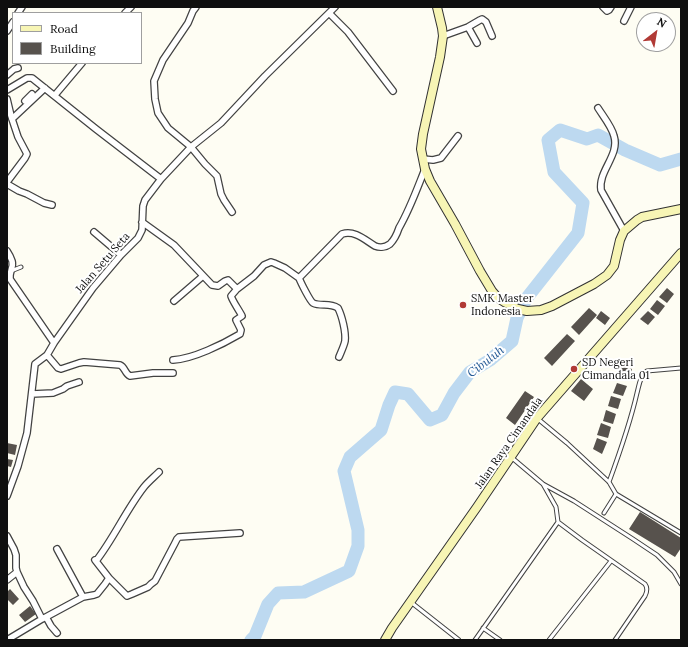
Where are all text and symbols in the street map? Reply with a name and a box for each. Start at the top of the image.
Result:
legend [12,12,142,64]
north arrow [636,12,676,52]
text: N [654,14,669,31]
text: Road [50,21,78,36]
text: Building [50,41,96,56]
street label: Jalan Setu Seta [73,230,133,296]
place label: SMK Master Indonesia [471,292,534,318]
marker: SMK Master Indonesia [458,300,468,310]
water label: Cibuluh [465,343,507,381]
place label: SD Negeri Cimandala 01 [582,356,650,382]
marker: SD Negeri Cimandala 01 [569,364,579,374]
street label: Jalan Raya Cimandala [472,395,546,491]

